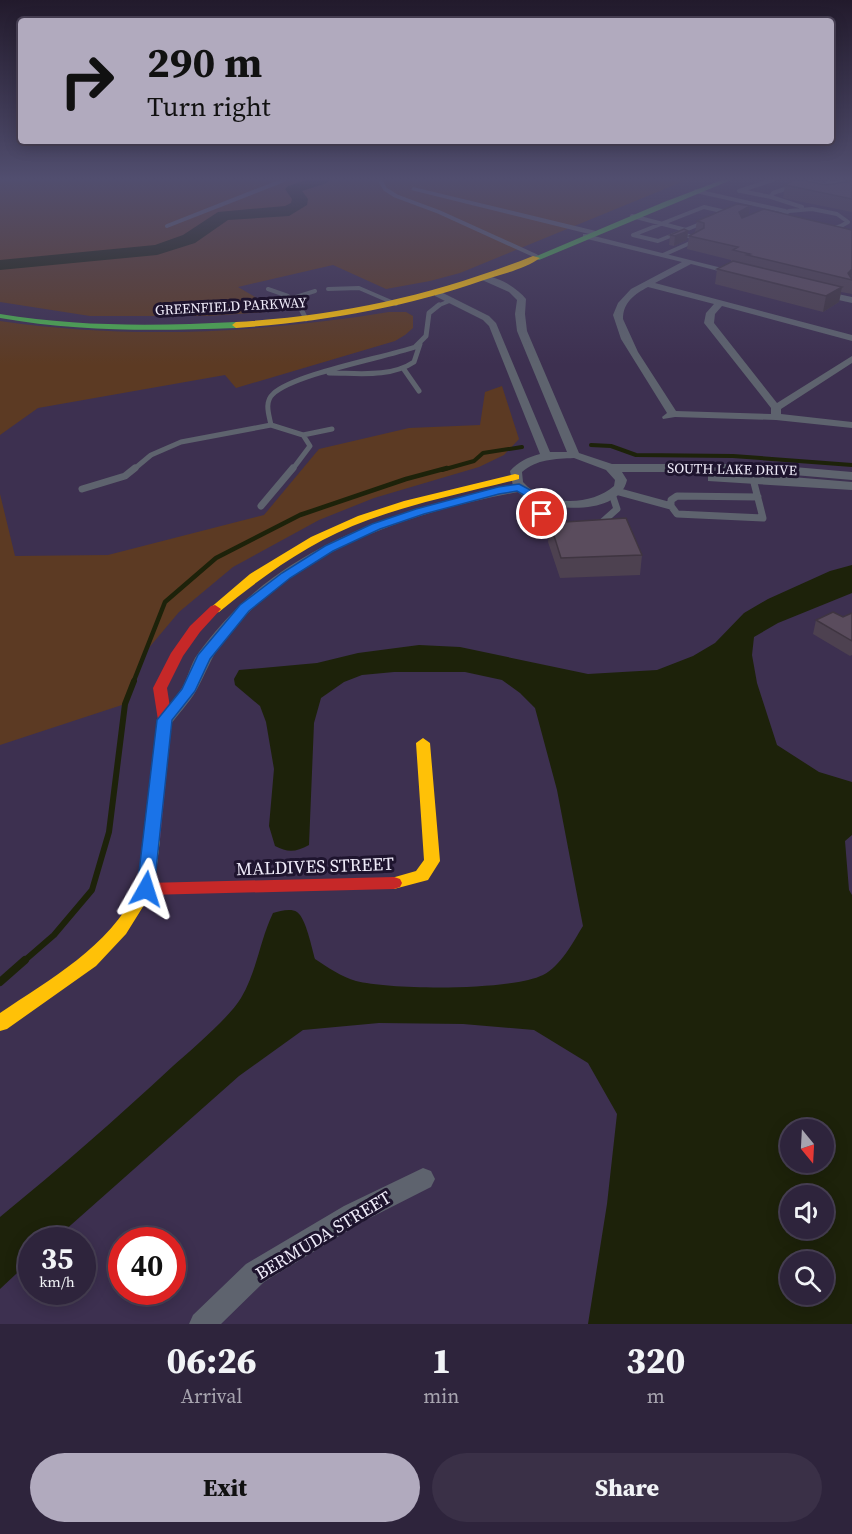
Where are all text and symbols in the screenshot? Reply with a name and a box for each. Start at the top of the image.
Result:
text: 290 m [147,33,262,91]
icon: right [48,42,126,120]
text: Turn right [147,88,271,125]
street label: GREENFIELD PARKWAY [155,292,308,320]
street label: SOUTH LAKE DRIVE [667,458,797,480]
pin [516,488,567,539]
icon: arrive [525,497,558,530]
street label: MALDIVES STREET [236,851,394,881]
position arrow [114,857,178,921]
north arrow [780,1119,834,1173]
map controls [780,1119,834,1305]
street label: BERMUDA STREET [250,1184,396,1285]
button: sound [780,1185,834,1239]
speed limit sign: 40 [108,1227,186,1305]
text: 35 [41,1238,73,1279]
button: search [780,1251,834,1305]
text: km/h [39,1271,75,1292]
text: 06:26 [167,1336,257,1385]
text: 1 [431,1336,451,1385]
text: 320 [626,1336,685,1385]
text: Arrival [181,1382,243,1410]
text: min [423,1382,459,1410]
text: m [647,1382,665,1410]
button: Exit [30,1453,420,1522]
button: Share [432,1453,822,1522]

